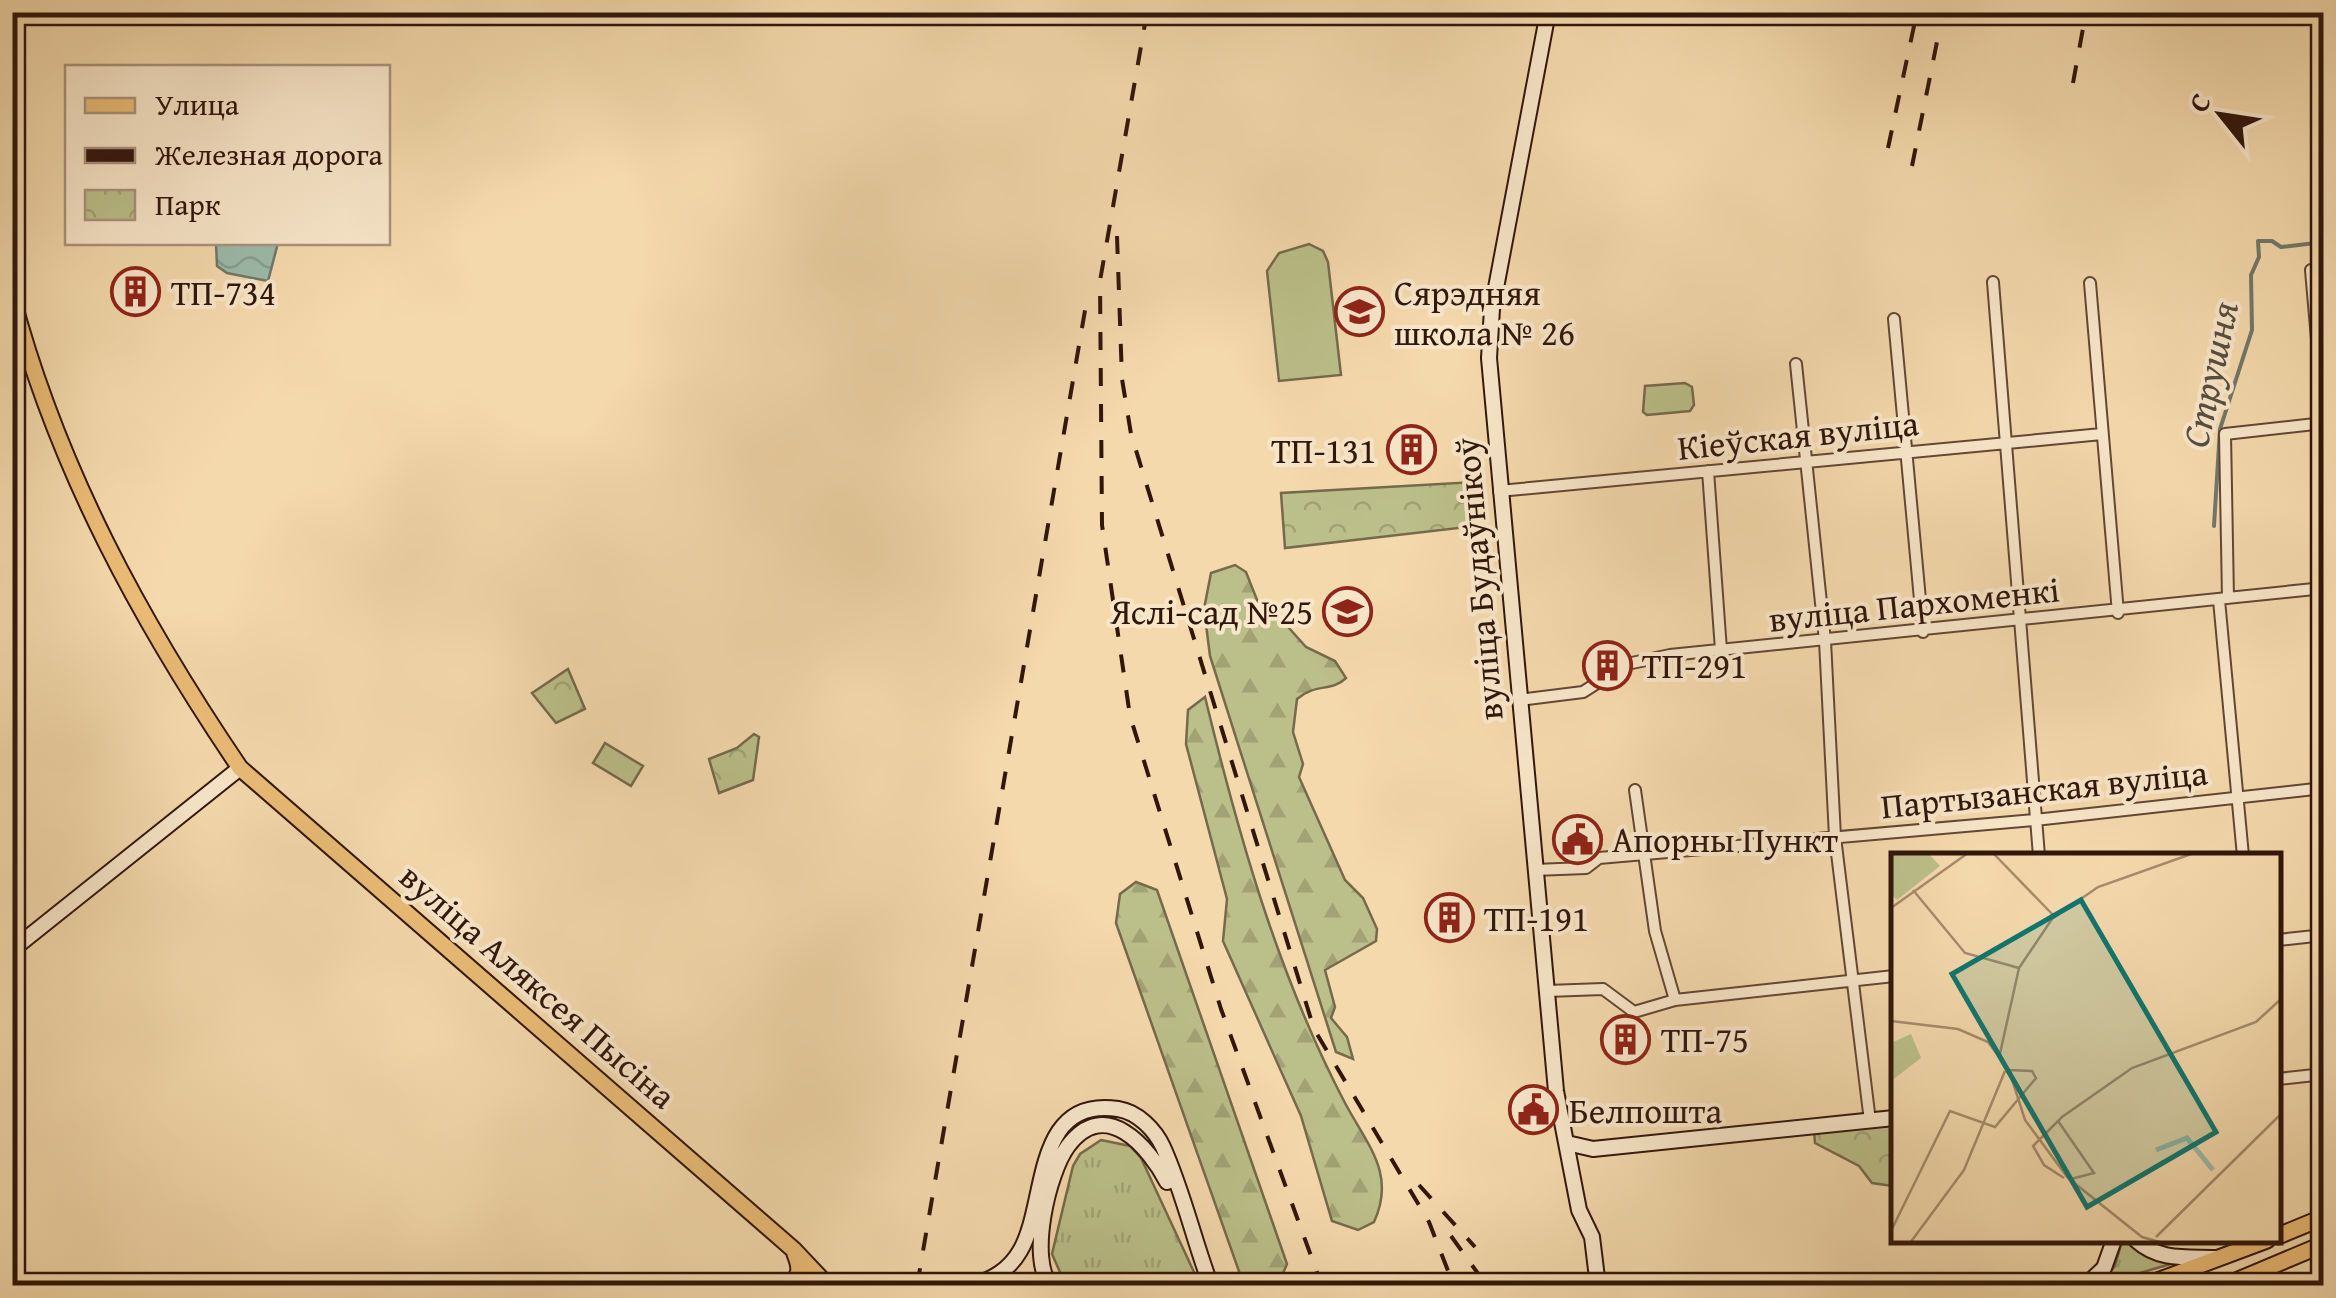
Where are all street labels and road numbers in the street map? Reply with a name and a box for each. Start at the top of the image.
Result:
street label: Кіеўская вуліца [1675,397,1921,473]
street label: вуліца Будаўнікоў [1440,435,1516,722]
street label: вуліца Пархоменкі [1766,563,2062,645]
street label: Партызанская вуліца [1878,746,2210,832]
street label: вуліца Аляксея Пысіна [389,851,688,1121]

